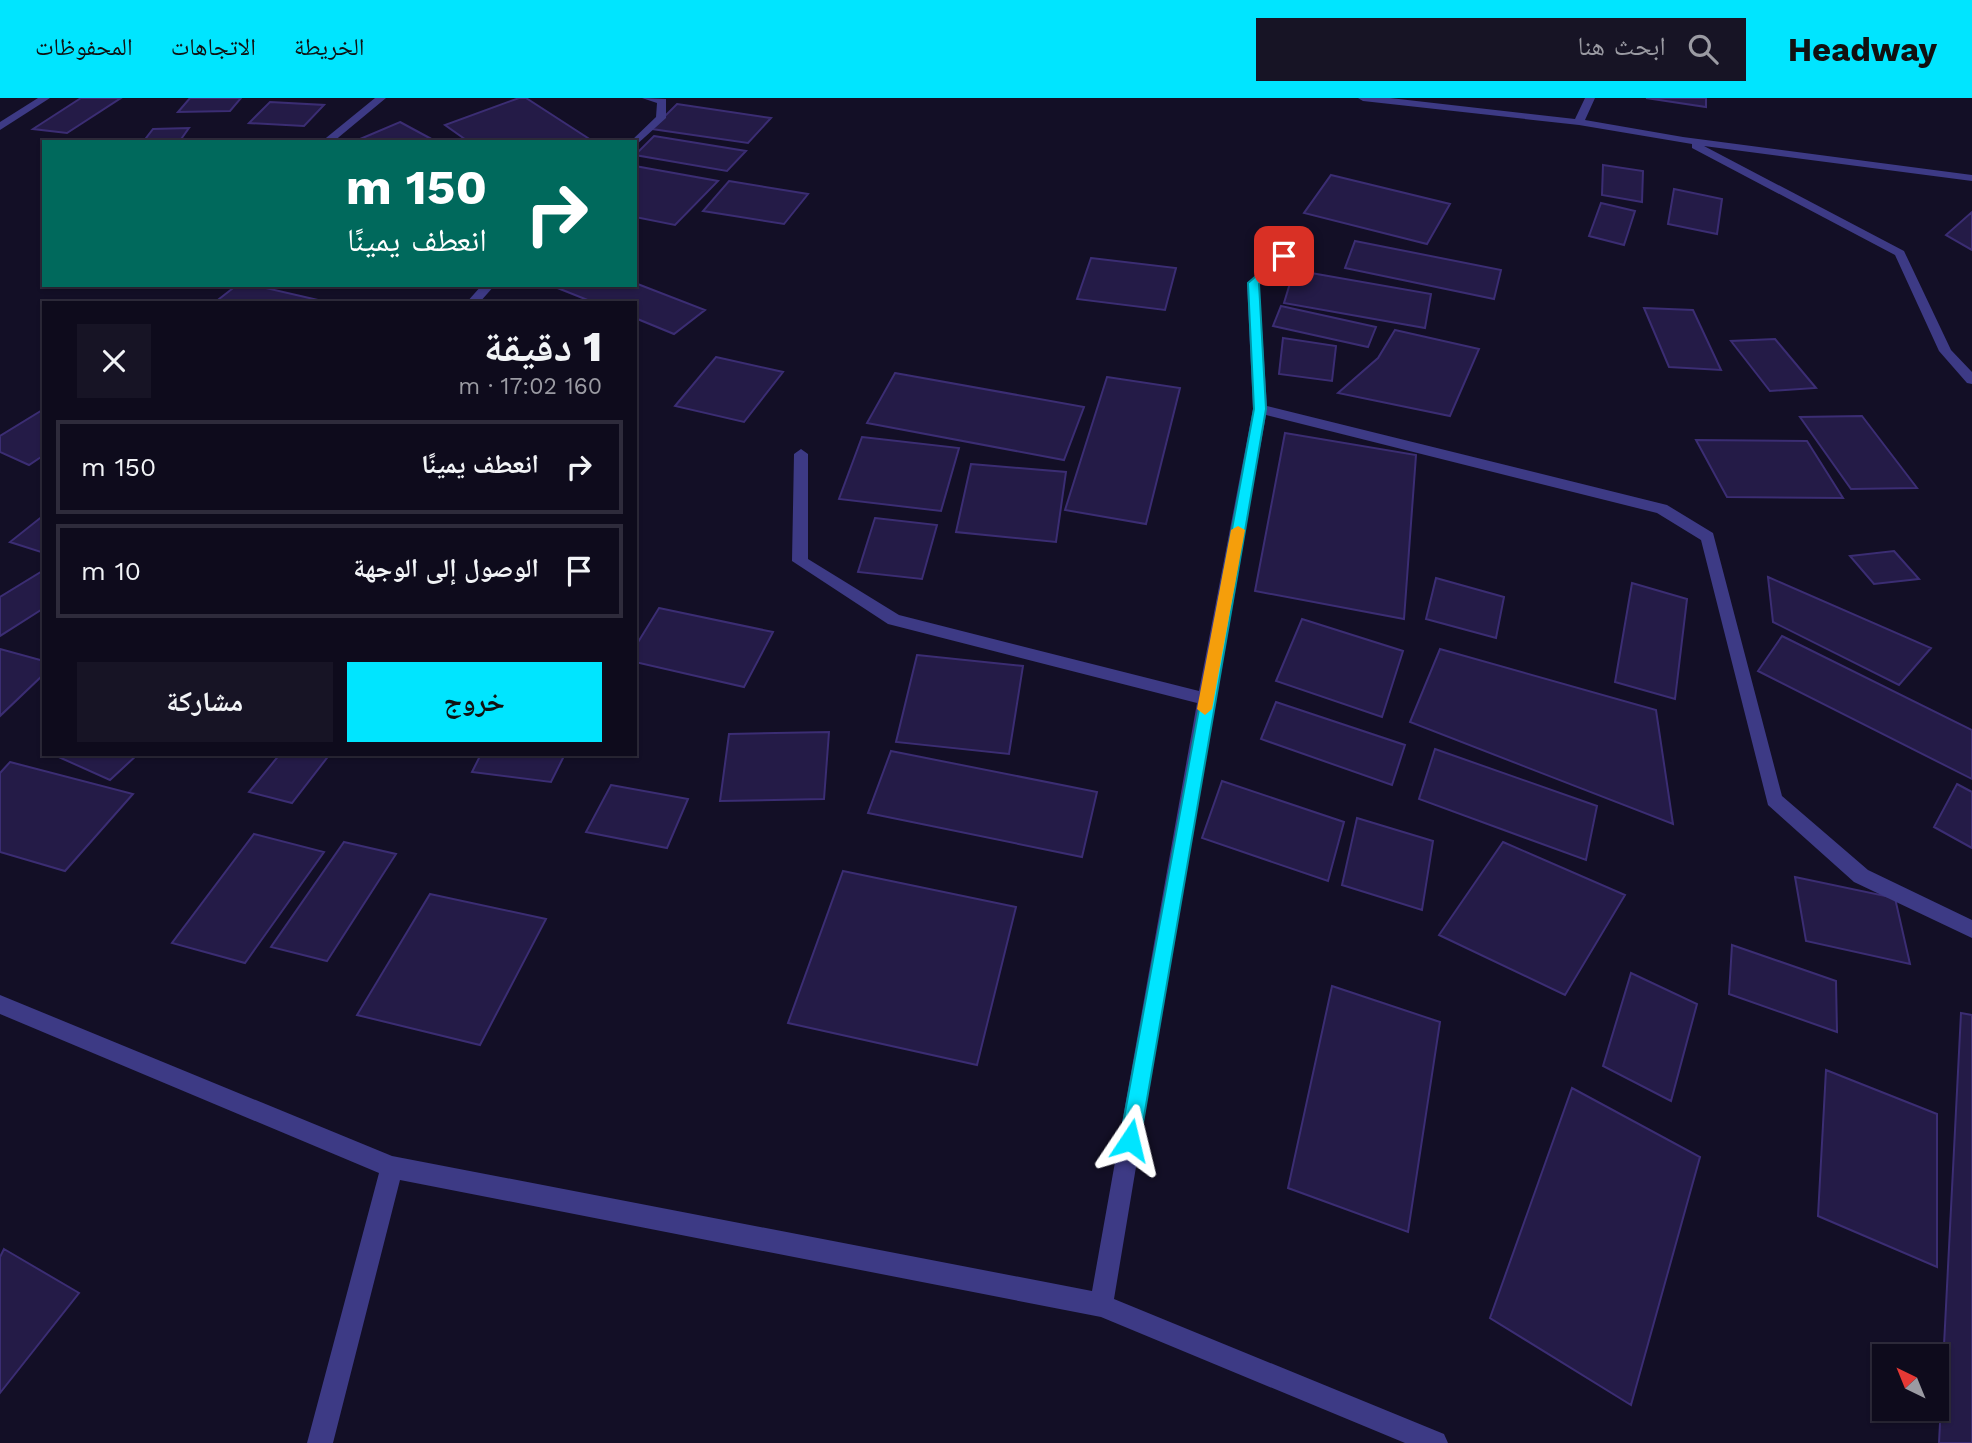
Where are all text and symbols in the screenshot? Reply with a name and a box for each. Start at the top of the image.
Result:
search box [1256,18,1746,81]
icon: search [1684,30,1722,68]
text: Headway [1788,30,1937,69]
text: ابحث هنا [1578,31,1666,61]
text: المحفوظات [35,33,133,61]
text: الاتجاهات [171,33,256,61]
text: الخريطة [294,33,365,61]
text: 150 m [346,158,487,216]
icon: right [511,168,602,259]
text: انعطف يمينًا [347,221,487,259]
pin [1254,226,1314,286]
icon: arrive [1265,237,1303,275]
text: 1 دقيقة [484,322,602,371]
button: close [77,324,151,398]
text: 160 m · 17:02 [458,373,602,400]
icon: right [560,448,598,486]
text: انعطف يمينًا [421,449,539,479]
text: 150 m [81,452,156,482]
icon: arrive [560,552,598,590]
text: الوصول إلى الوجهة [353,553,539,583]
text: 10 m [81,556,141,586]
button: مشاركة [77,662,333,742]
button: خروج [347,662,602,742]
position arrow [1093,1103,1167,1177]
north arrow [1872,1344,1950,1421]
map controls [1872,1344,1949,1421]

